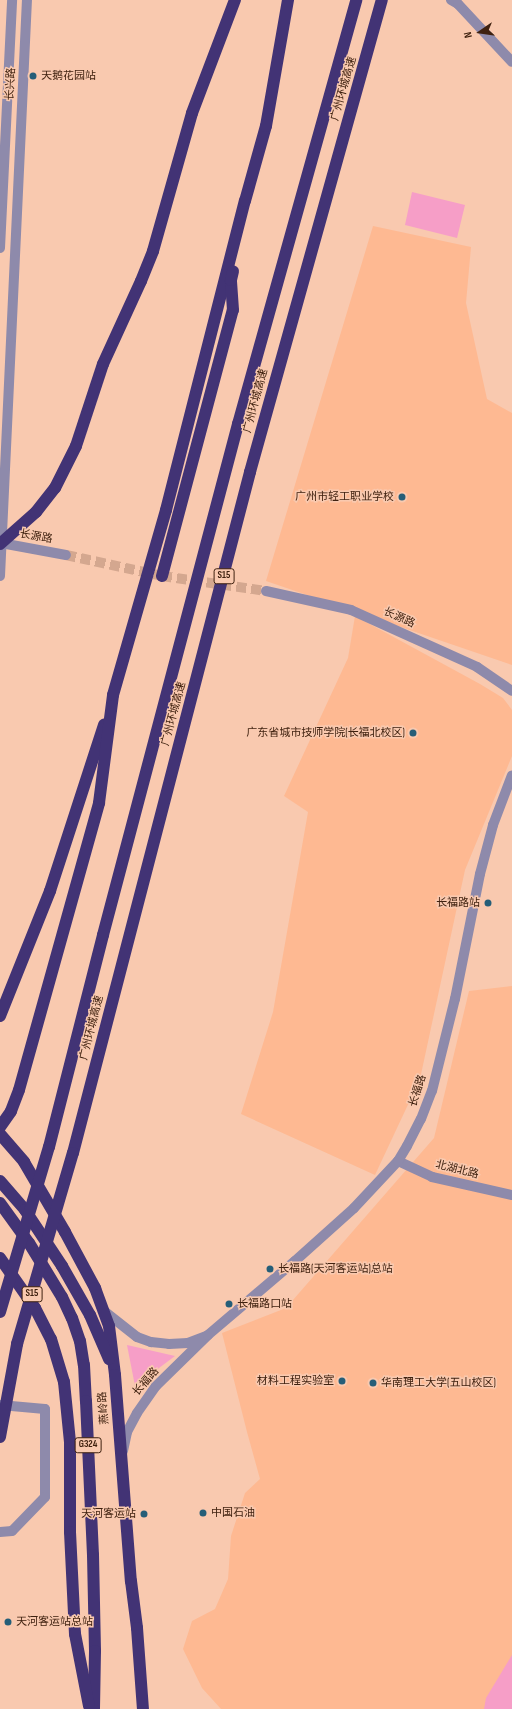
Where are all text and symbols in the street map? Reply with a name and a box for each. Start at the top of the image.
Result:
north arrow [460,12,500,52]
text: N [461,30,475,39]
street label: 广州环城高速 [329,55,359,123]
street label: 长兴路 [4,67,18,101]
place label: 天鹅花园站 [41,69,96,83]
marker: 天鹅花园站 [28,71,38,81]
street label: 广州环城高速 [241,367,271,435]
place label: 广州市轻工职业学校 [295,490,394,504]
marker: 广州市轻工职业学校 [397,492,407,502]
street label: 长源路 [19,528,53,546]
road number: S15 [213,568,235,584]
street label: 长源路 [381,605,417,631]
street label: 广州环城高速 [159,680,189,748]
place label: 广东省城市技师学院(长福北校区) [246,726,405,740]
marker: 广东省城市技师学院(长福北校区) [408,728,418,738]
place label: 长福路站 [436,896,480,910]
marker: 长福路站 [483,898,493,908]
street label: 广州环城高速 [78,994,106,1062]
street label: 长福路 [407,1073,429,1109]
street label: 北湖北路 [434,1158,480,1182]
place label: 长福路(天河客运站)总站 [278,1262,393,1276]
marker: 长福路(天河客运站)总站 [265,1264,275,1274]
road number: S15 [21,1286,43,1302]
place label: 长福路口站 [237,1297,292,1311]
marker: 长福路口站 [224,1299,234,1309]
street label: 长福路 [130,1365,162,1399]
place label: 材料工程实验室 [257,1374,334,1388]
marker: 材料工程实验室 [337,1376,347,1386]
place label: 华南理工大学(五山校区) [381,1376,496,1390]
marker: 华南理工大学(五山校区) [368,1378,378,1388]
street label: 燕岭路 [96,1391,112,1425]
road number: G324 [74,1437,102,1453]
place label: 中国石油 [211,1506,255,1520]
place label: 天河客运站 [81,1507,136,1521]
marker: 中国石油 [198,1508,208,1518]
marker: 天河客运站 [139,1509,149,1519]
place label: 天河客运站总站 [16,1615,93,1629]
marker: 天河客运站总站 [3,1617,13,1627]

